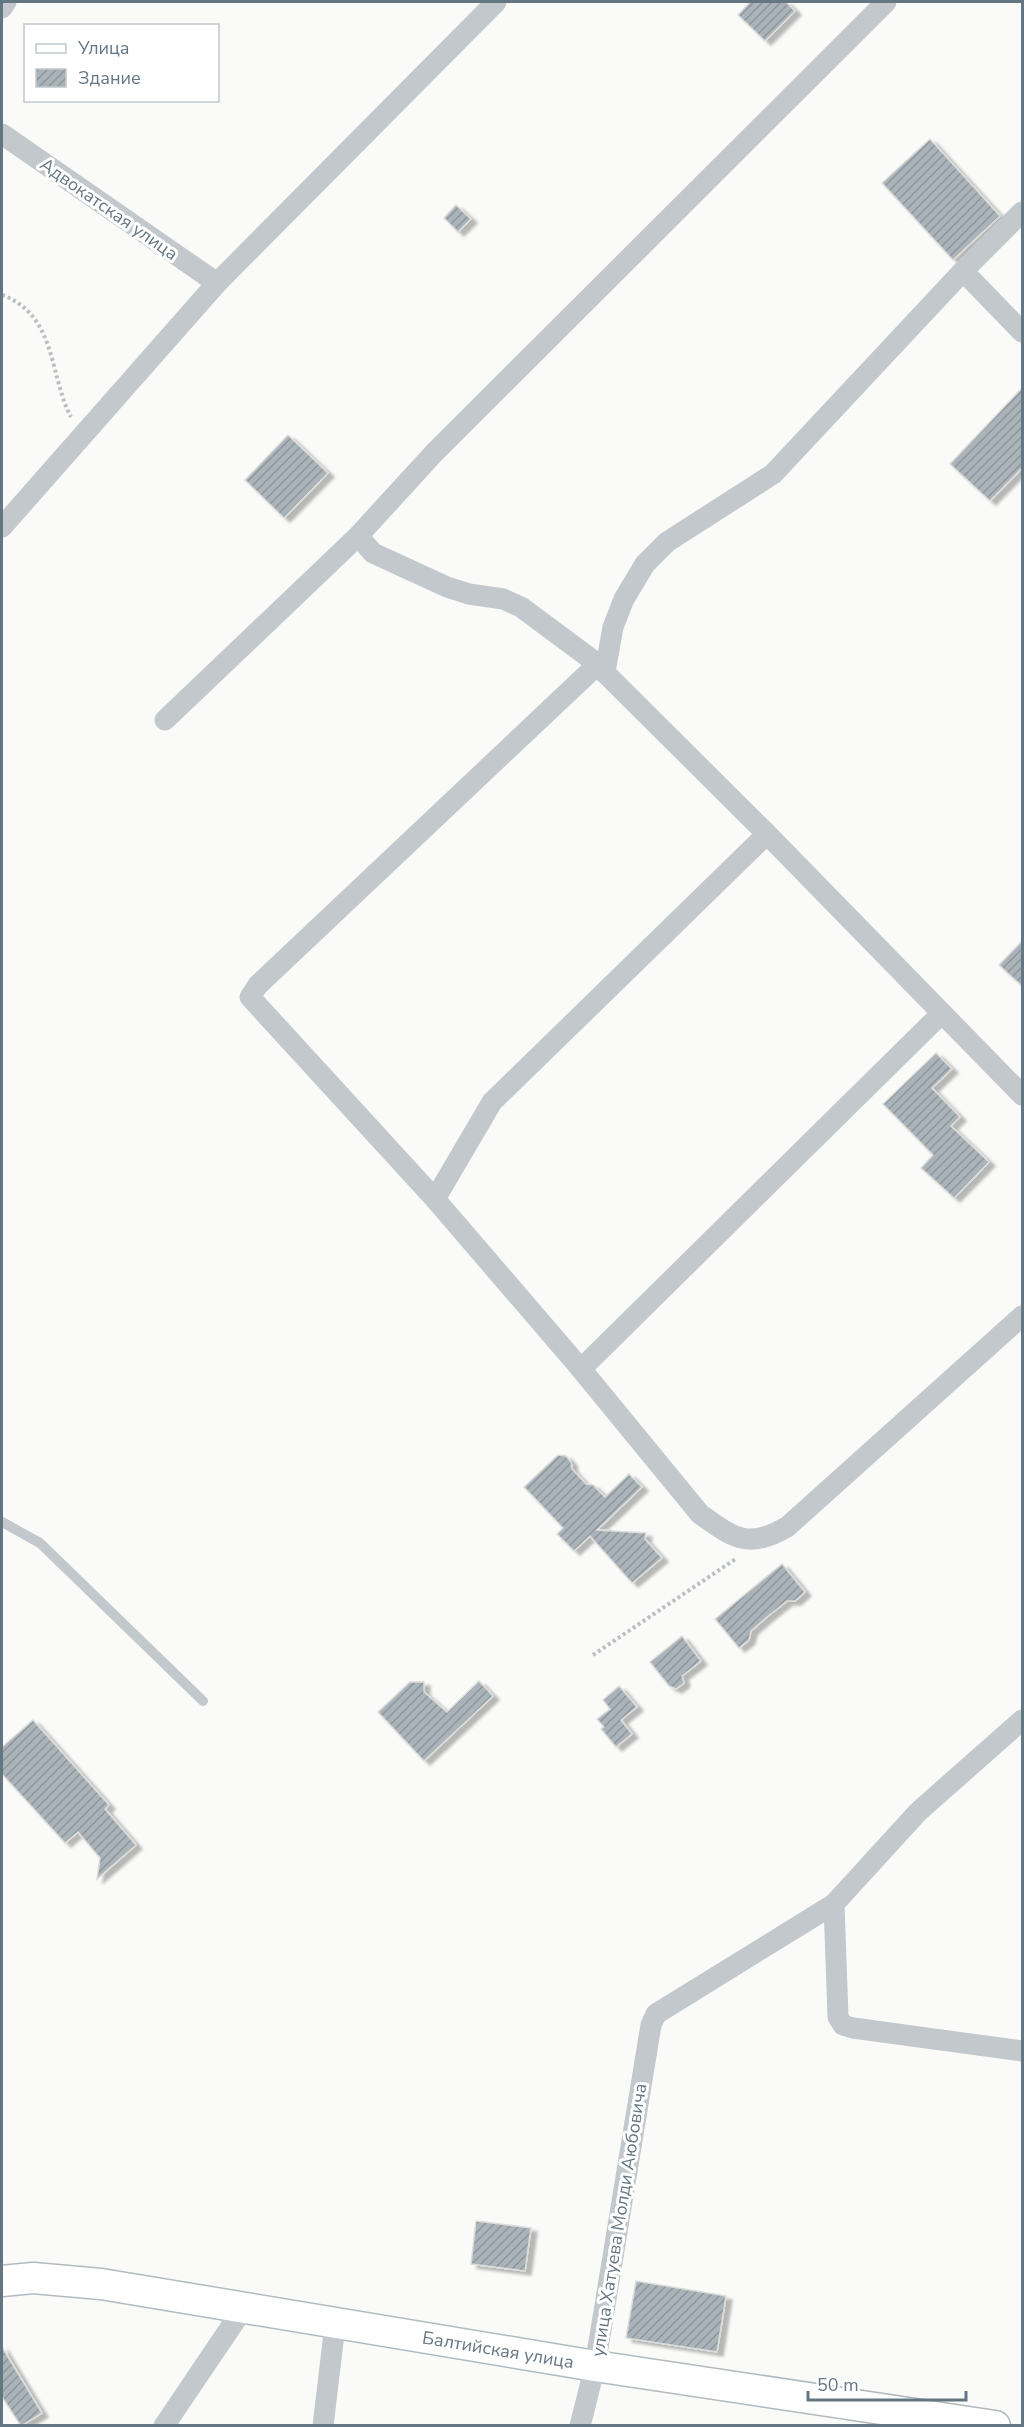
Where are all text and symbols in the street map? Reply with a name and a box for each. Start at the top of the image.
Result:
legend [24,24,219,102]
text: Улица [77,36,129,60]
text: Здание [78,66,141,90]
street label: Адвокатская улица [35,152,183,266]
street label: улица Хатуева Молди Аюбовича [586,2082,652,2358]
street label: Балтийская улица [421,2326,576,2374]
scale bar [808,2364,966,2402]
text: 50 m [817,2373,859,2397]

